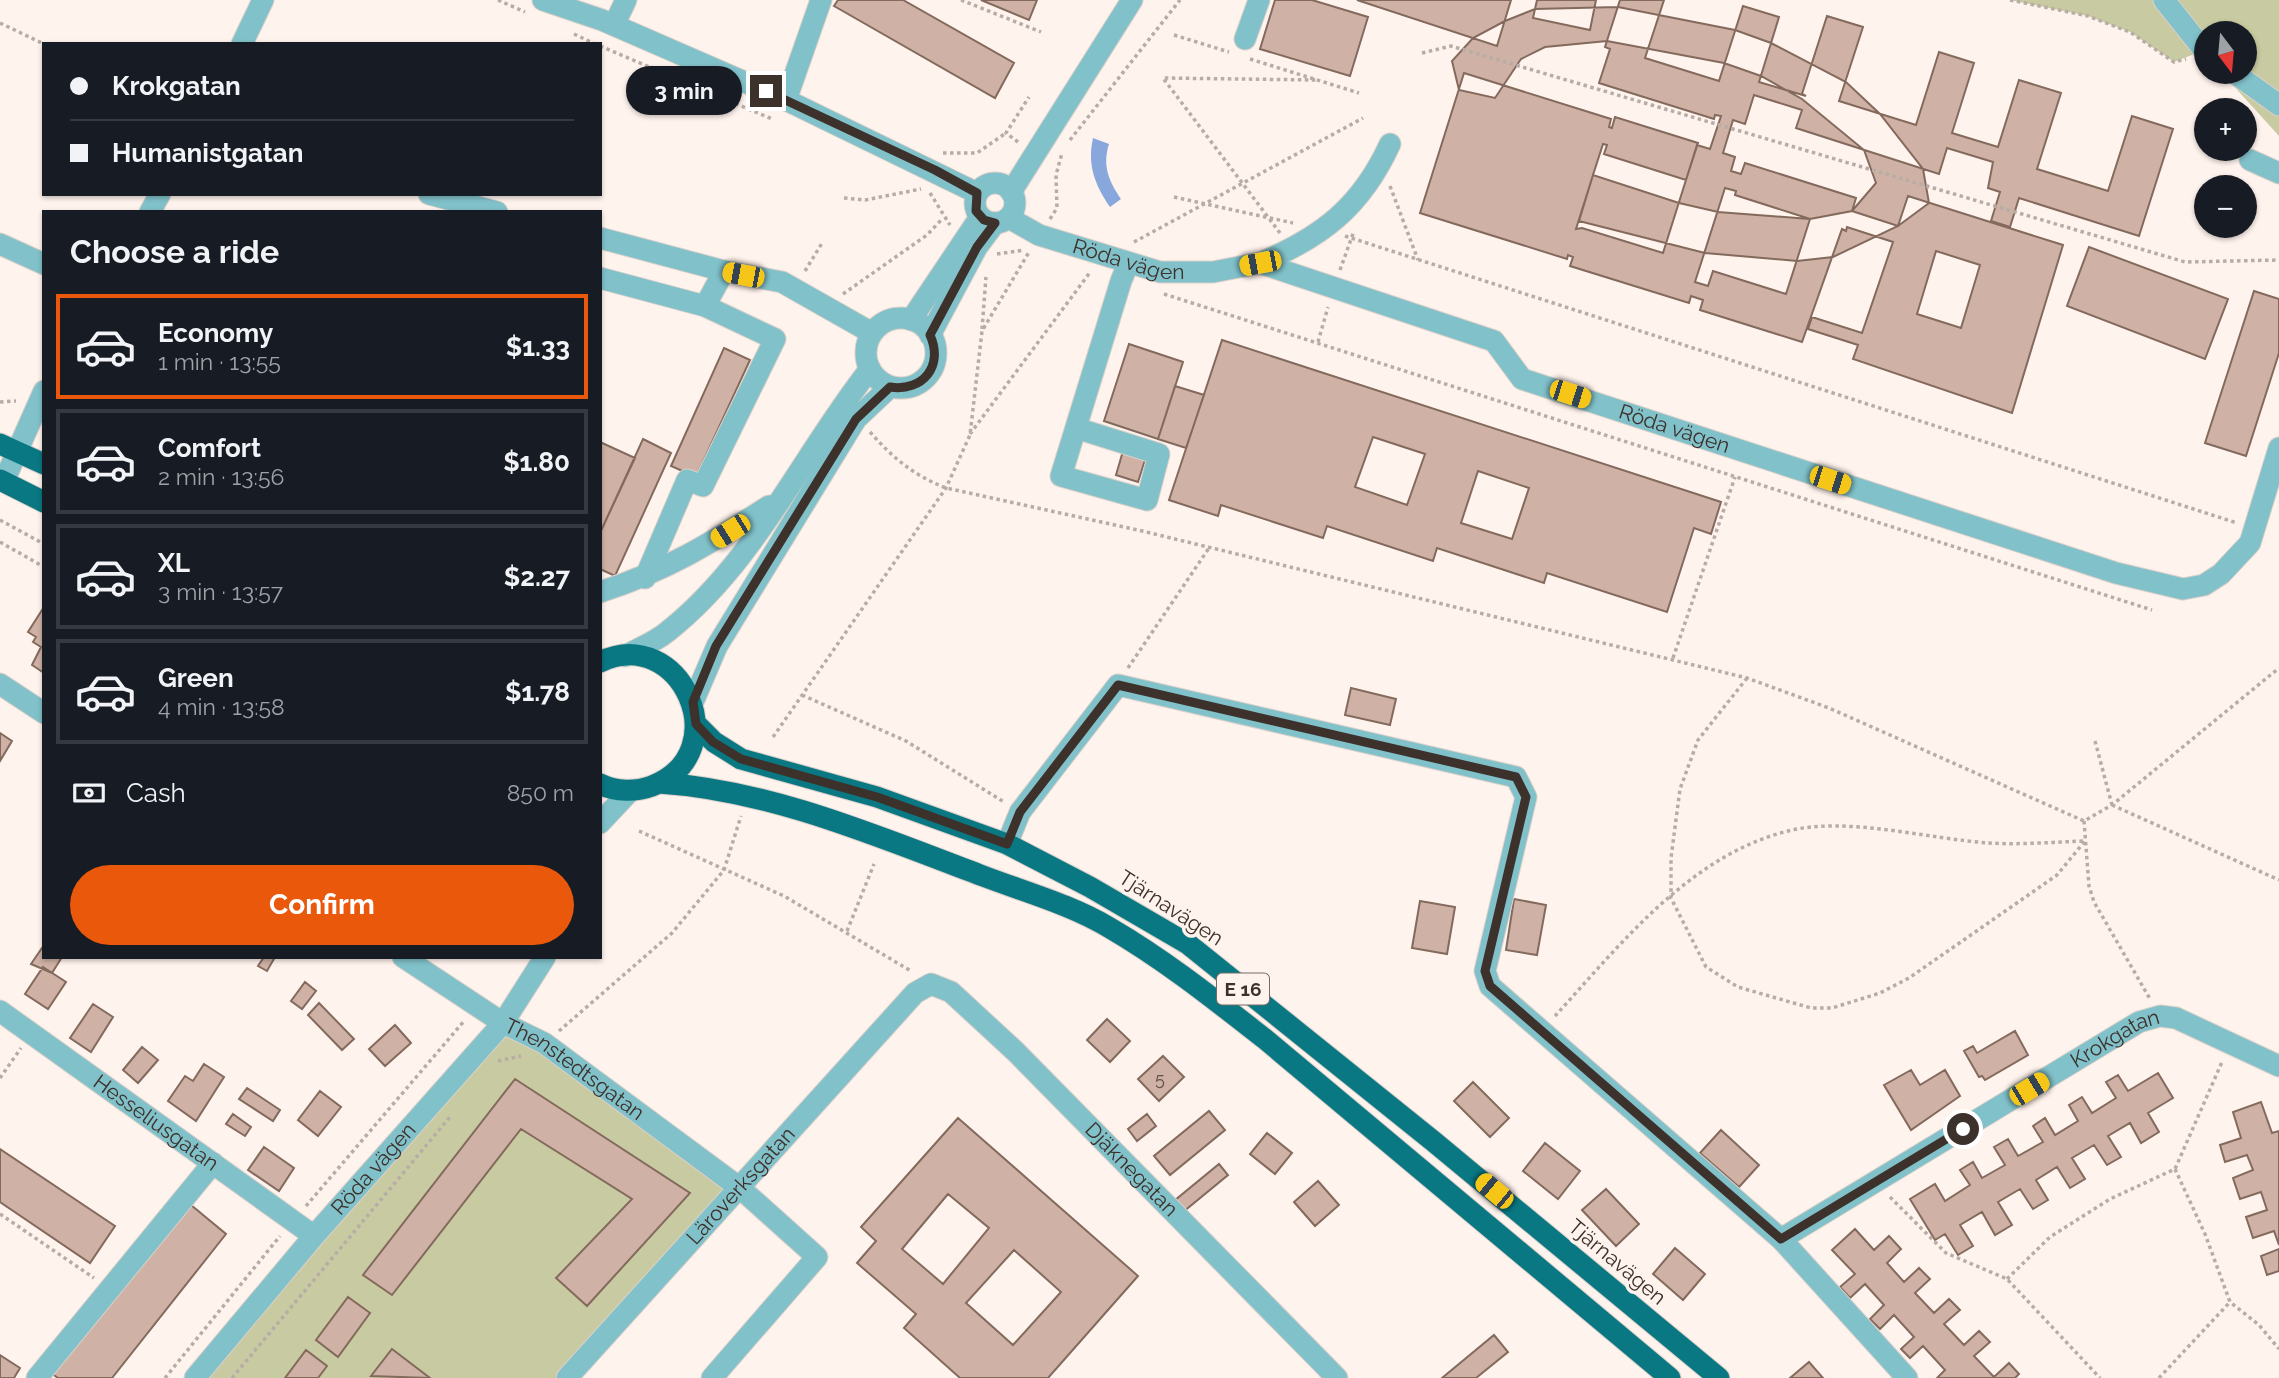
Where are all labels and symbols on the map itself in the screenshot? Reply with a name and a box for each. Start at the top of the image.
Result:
north arrow [2194,21,2258,84]
callout: 3 min [626,66,742,116]
route end [750,75,782,107]
street label: Röda vägen [1070,233,1185,284]
car [1238,249,1283,277]
car [721,261,766,289]
car [1547,378,1594,410]
street label: Röda vägen [1616,399,1733,458]
car [1807,464,1854,496]
car [707,511,754,551]
street label: Tjärnavägen [1114,865,1228,951]
road number: E 16 [1217,973,1269,1004]
street label: Krokgatan [2066,1004,2162,1073]
street label: Thenstedtsgatan [500,1013,650,1125]
house number: 5 [1155,1068,1165,1089]
street label: Hesseliusgatan [89,1069,224,1176]
car [2006,1069,2053,1109]
route start [1947,1113,1979,1145]
street label: Röda vägen [326,1117,421,1220]
street label: Djäknegatan [1080,1117,1184,1221]
street label: Läroverksgatan [681,1122,800,1249]
car [1472,1169,1517,1213]
street label: Tjärnavägen [1563,1214,1671,1310]

